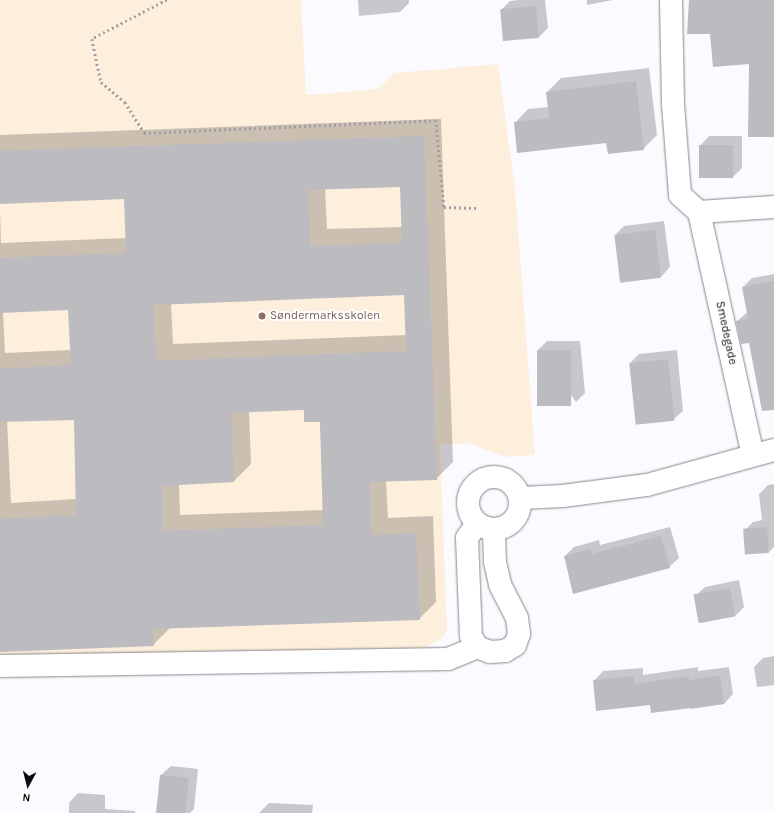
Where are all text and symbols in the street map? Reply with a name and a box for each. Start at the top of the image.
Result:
street label: Smedegade [712,300,740,366]
place label: Søndermarksskolen [270,309,380,323]
marker: Søndermarksskolen [257,311,267,321]
north arrow [8,765,48,805]
text: N [22,790,31,804]

